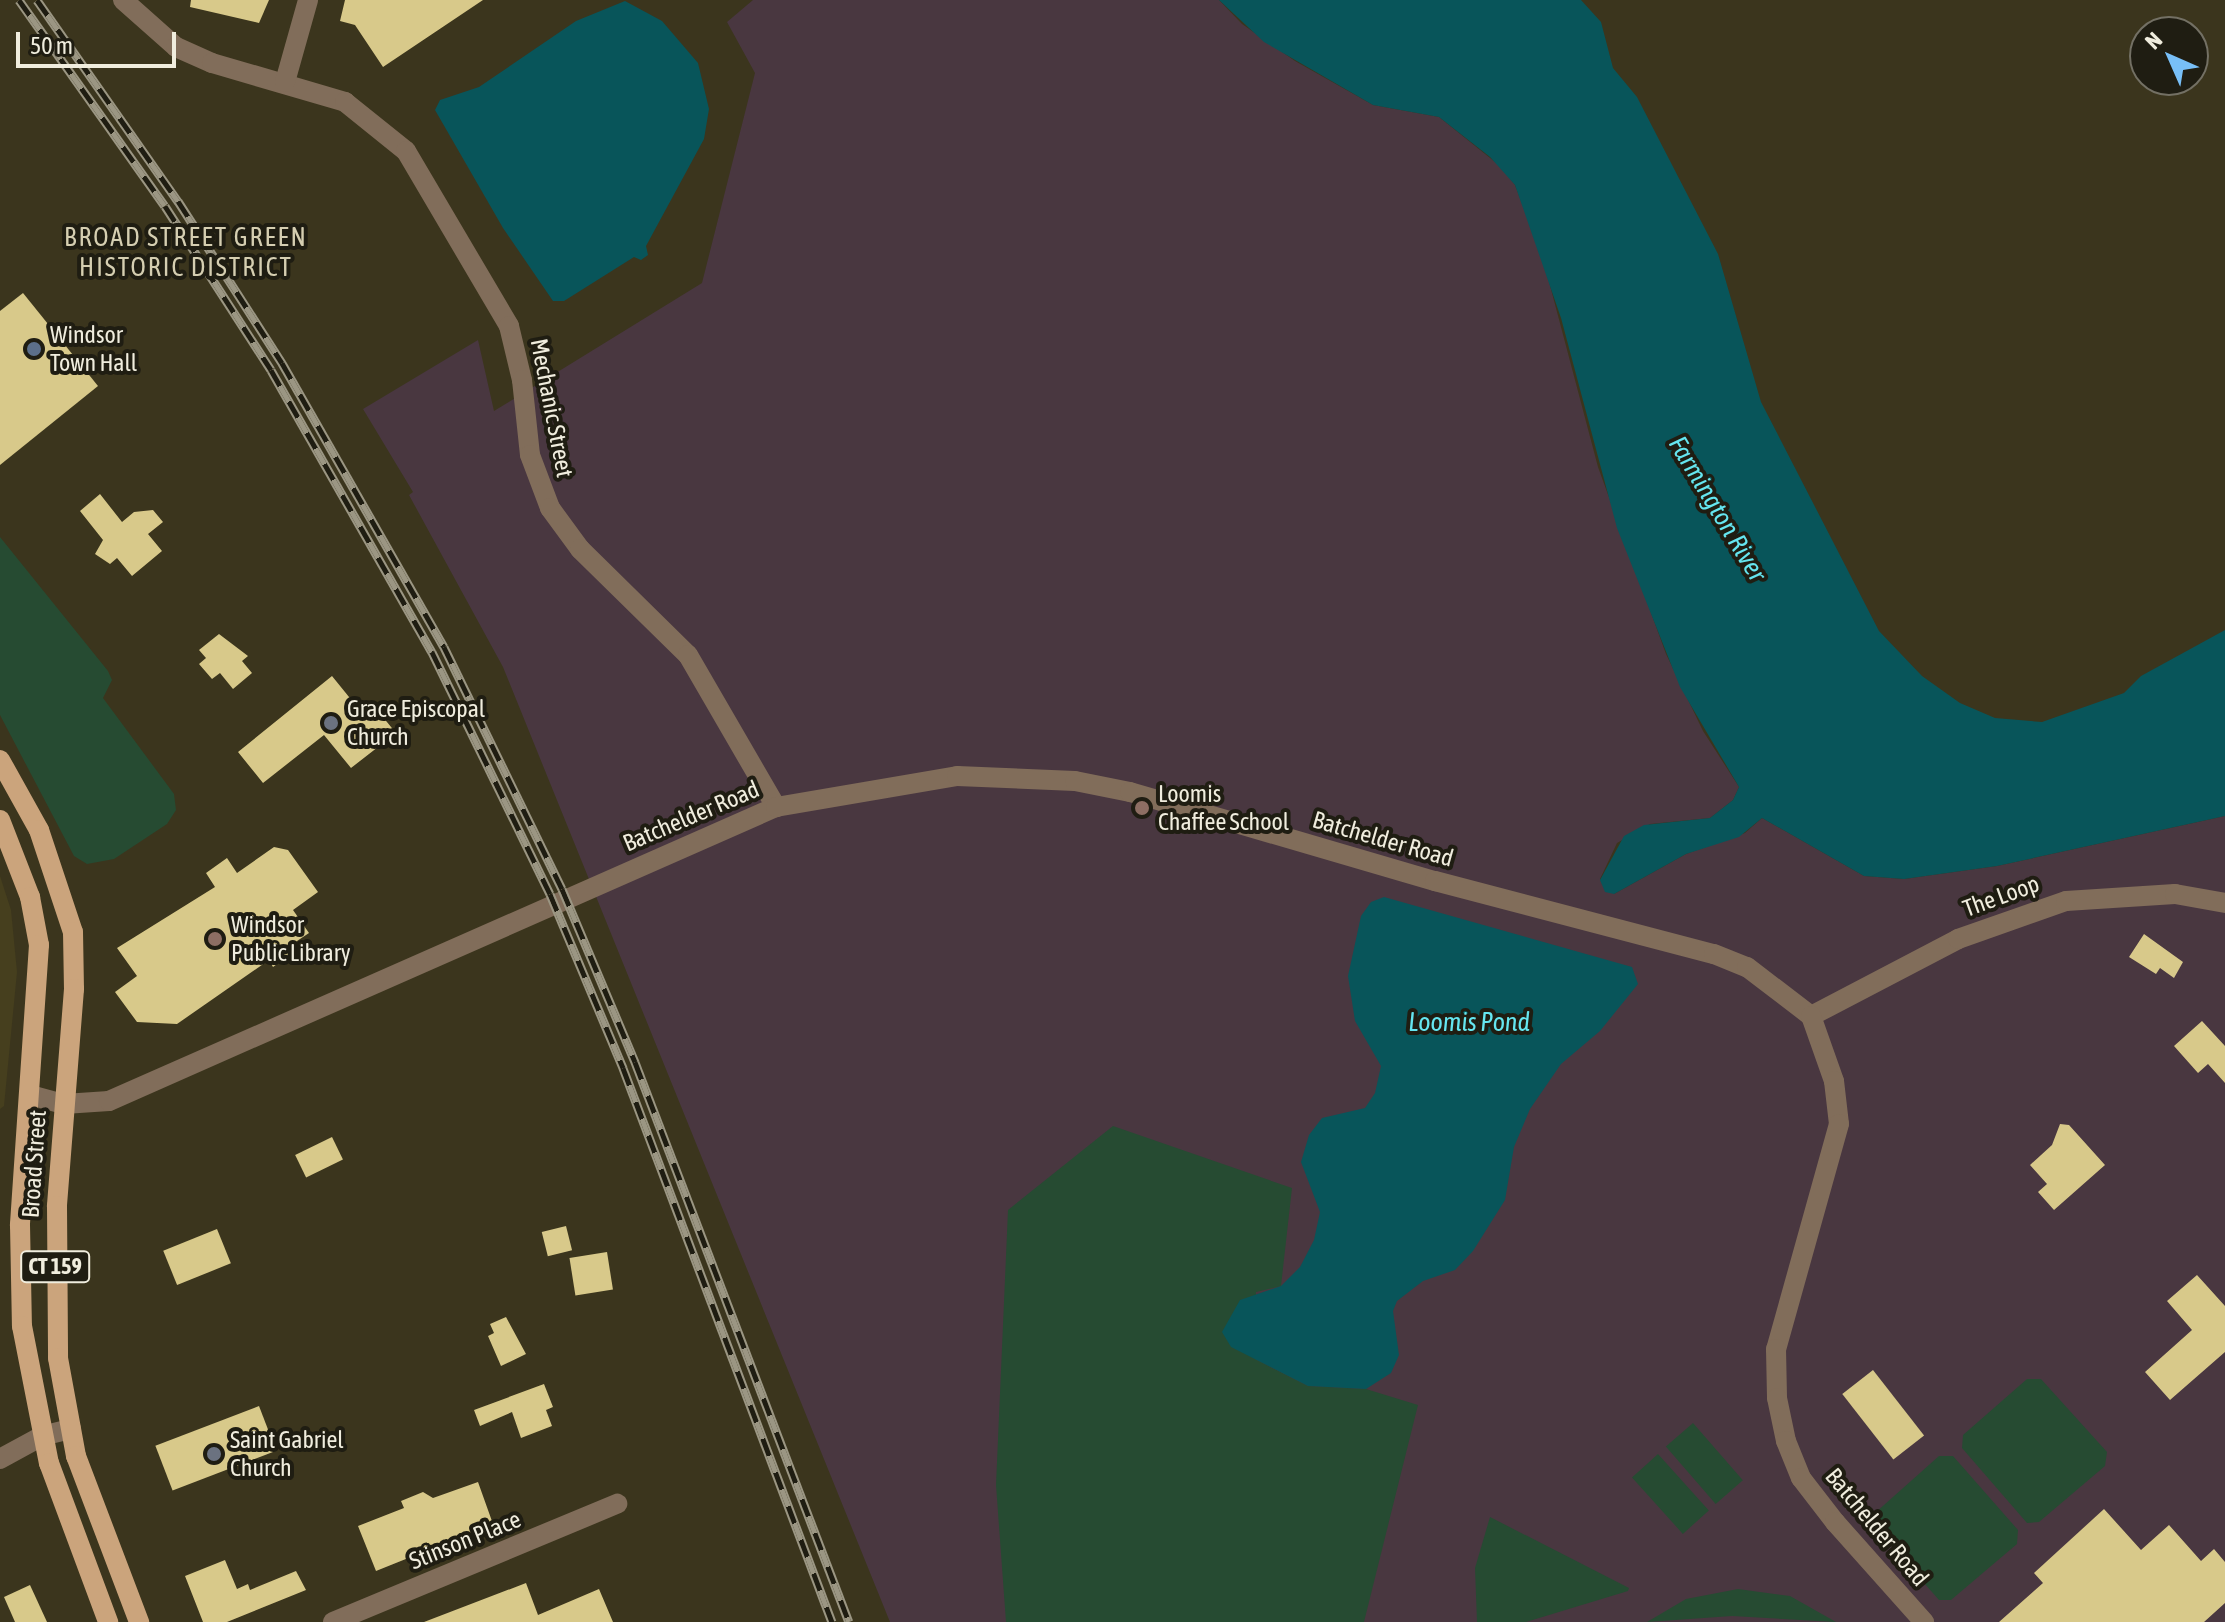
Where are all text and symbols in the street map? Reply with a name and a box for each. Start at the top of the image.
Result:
scale bar [20,16,180,66]
north arrow [2129,16,2209,96]
text: N [2140,27,2167,54]
text: 50 m [30,32,73,59]
district label: BROAD STREET GREEN HISTORIC DISTRICT [64,222,308,284]
place label: Windsor Town Hall [50,321,137,377]
street label: Mechanic Street [524,336,580,480]
marker: Windsor Town Hall [25,340,43,358]
water label: Farmington River [1661,431,1773,587]
place label: Grace Episcopal Church [347,695,485,751]
marker: Grace Episcopal Church [322,714,340,732]
street label: Batchelder Road [619,774,763,858]
place label: Loomis Chaffee School [1158,780,1289,836]
marker: Loomis Chaffee School [1133,799,1151,817]
street label: Batchelder Road [1309,805,1457,873]
street label: The Loop [1959,869,2043,923]
place label: Windsor Public Library [231,911,351,967]
marker: Windsor Public Library [206,930,224,948]
water label: Loomis Pond [1408,1007,1530,1039]
street label: Broad Street [16,1109,52,1219]
road number: CT 159 [19,1249,91,1285]
place label: Saint Gabriel Church [230,1426,344,1482]
marker: Saint Gabriel Church [205,1445,223,1463]
street label: Batchelder Road [1819,1462,1935,1592]
street label: Stinson Place [405,1505,525,1575]

